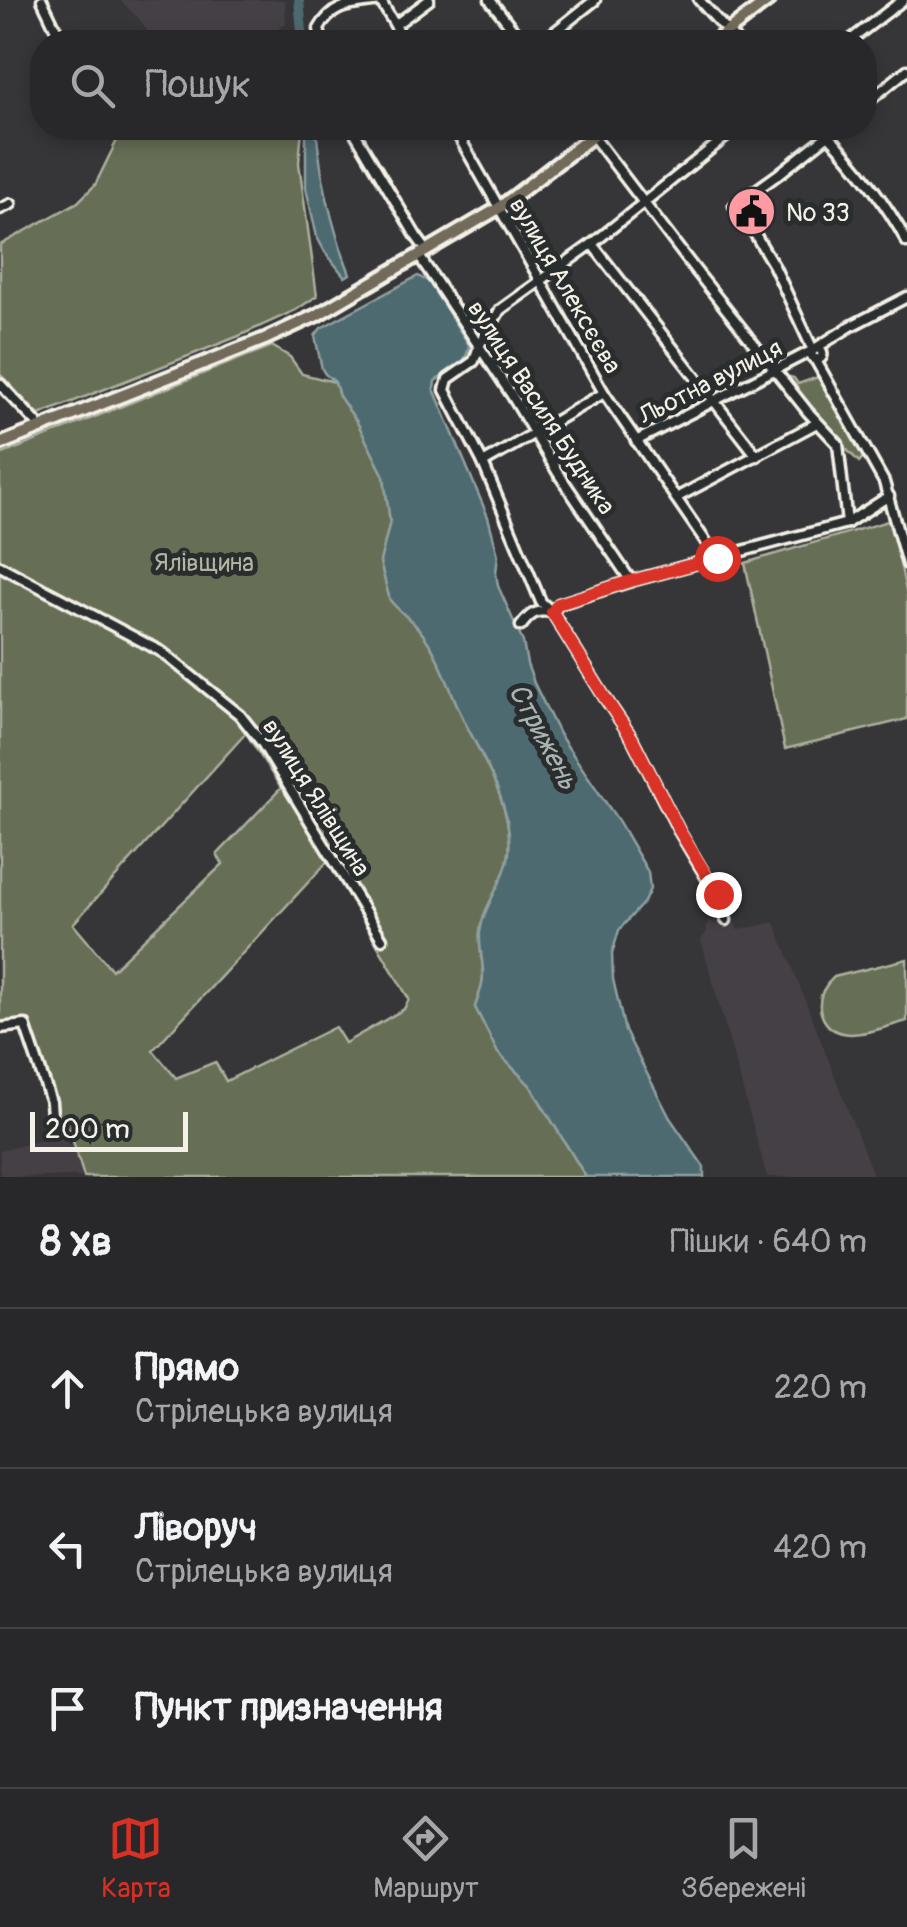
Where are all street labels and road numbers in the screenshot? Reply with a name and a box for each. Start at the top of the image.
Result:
street label: вулиця Алексєєва [502,192,628,379]
street label: вулиця Василя Будника [460,295,622,521]
street label: Льотна вулиця [633,333,788,432]
street label: вулиця Ялівщина [255,713,377,882]

